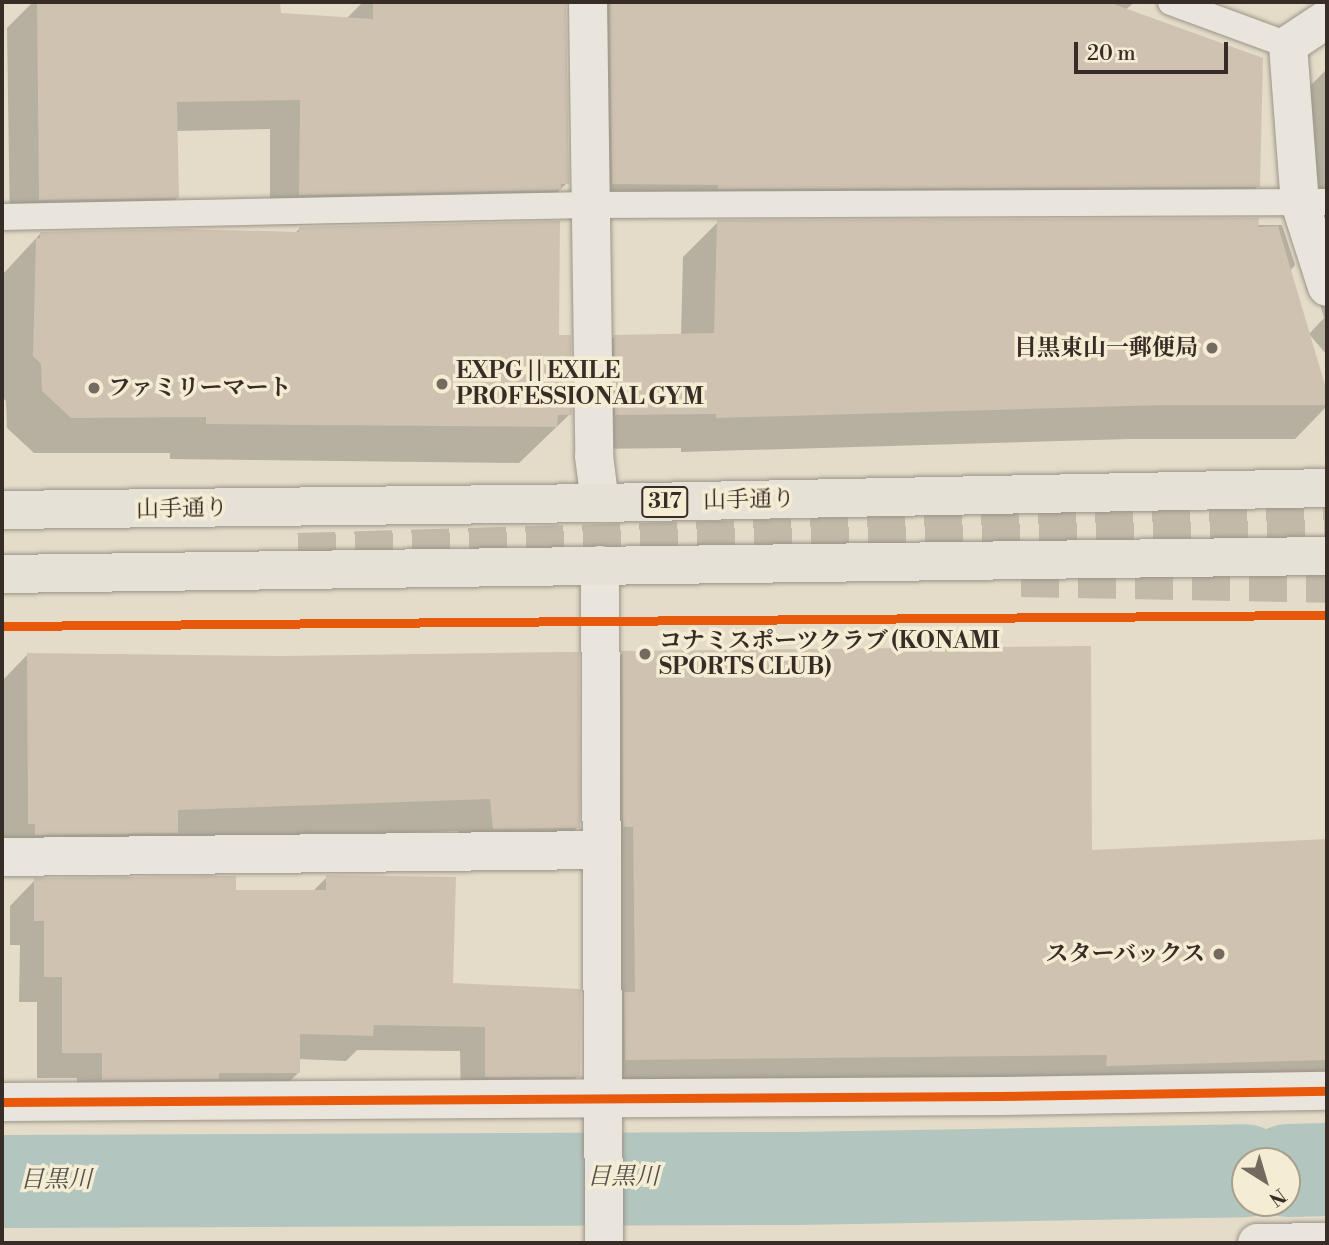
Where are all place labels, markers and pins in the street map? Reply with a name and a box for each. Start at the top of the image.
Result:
place label: 目黒東山一郵便局 [1014,334,1198,362]
marker: 目黒東山一郵便局 [1204,340,1220,356]
place label: EXPG || EXILE PROFESSIONAL GYM [456,357,704,411]
place label: ファミリーマート [108,374,292,402]
marker: EXPG || EXILE PROFESSIONAL GYM [434,376,450,392]
marker: ファミリーマート [86,380,102,396]
place label: コナミスポーツクラブ (KONAMI SPORTS CLUB) [659,627,1001,681]
marker: コナミスポーツクラブ (KONAMI SPORTS CLUB) [637,646,653,662]
place label: スターバックス [1044,940,1205,968]
marker: スターバックス [1211,946,1227,962]

